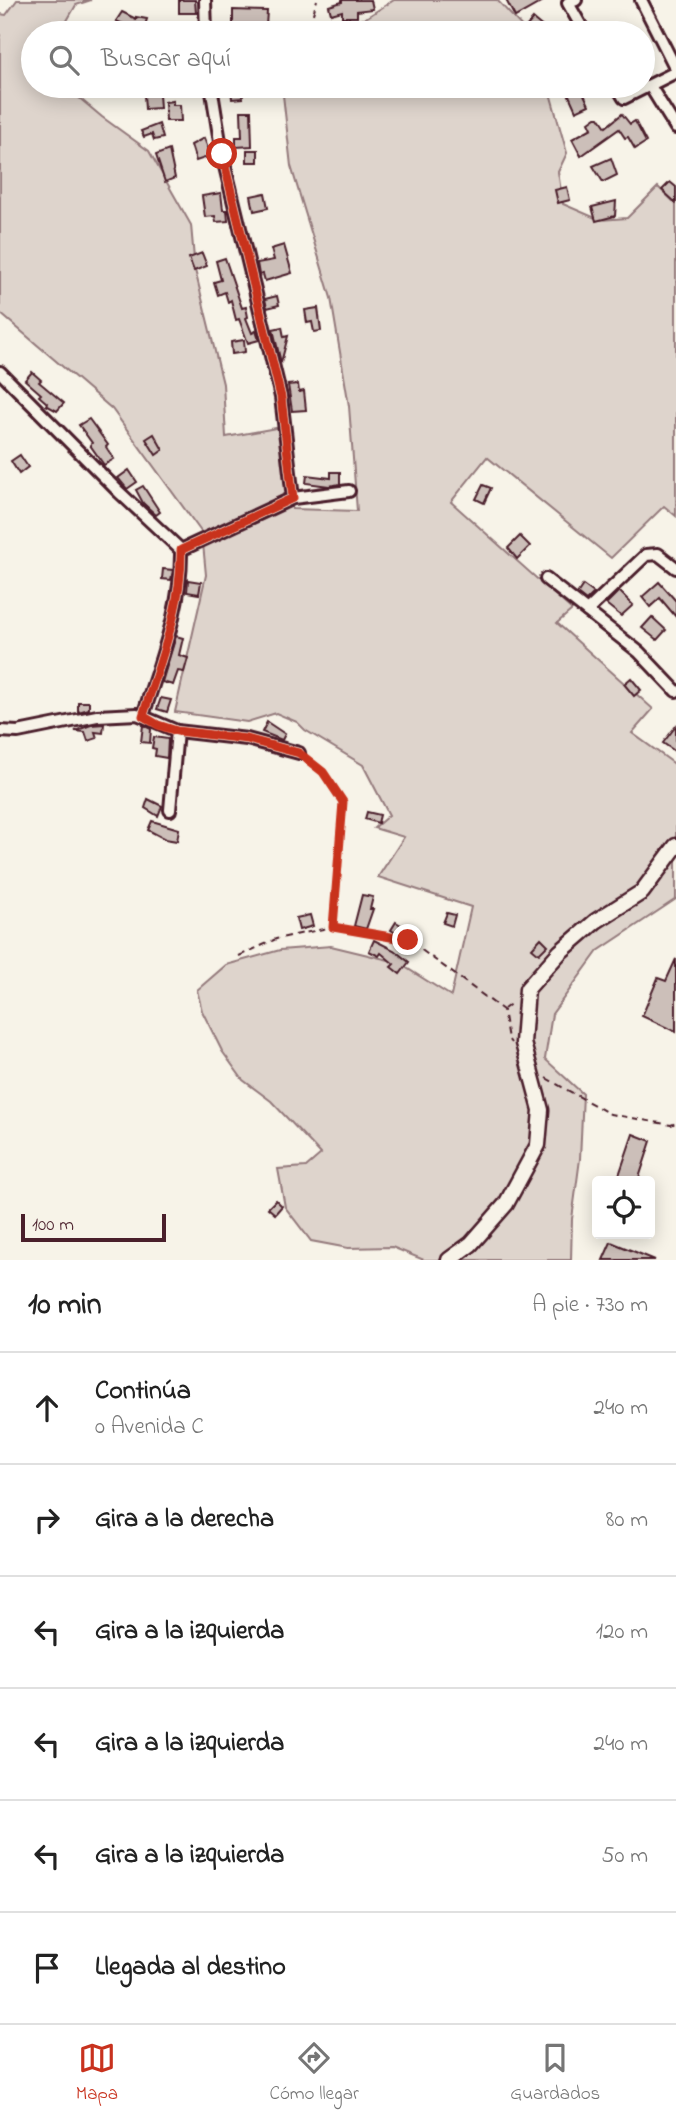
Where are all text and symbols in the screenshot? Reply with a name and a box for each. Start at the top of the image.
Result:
search box [21,21,655,98]
icon: search [45,41,83,79]
text: Buscar aquí [101,41,231,79]
route start [206,138,237,169]
route end [392,924,423,955]
map controls [592,1176,655,1239]
button: locate [592,1176,655,1239]
scale bar [21,1211,166,1243]
text: 100 m [32,1212,74,1239]
text: 10 min [28,1284,101,1328]
text: A pie · 730 m [532,1289,648,1322]
text: Continúa [95,1373,191,1411]
icon: ahead [28,1389,66,1427]
text: 240 m [594,1392,648,1425]
text: 0 Avenida C [95,1411,204,1444]
icon: right [28,1501,66,1539]
text: Gira a la derecha [95,1501,274,1539]
text: 80 m [606,1504,648,1537]
icon: left [28,1613,66,1651]
text: Gira a la izquierda [95,1613,284,1651]
text: 120 m [596,1616,648,1649]
icon: left [28,1725,66,1763]
text: Gira a la izquierda [95,1725,284,1763]
text: 240 m [594,1728,648,1761]
icon: left [28,1837,66,1875]
text: Gira a la izquierda [95,1837,284,1875]
text: 50 m [601,1840,648,1873]
icon: arrive [28,1949,66,1987]
text: Llegada al destino [95,1949,286,1987]
tab: Mapa [76,2039,118,2108]
tab: Cómo llegar [270,2039,359,2108]
tab: Guardados [510,2039,600,2108]

